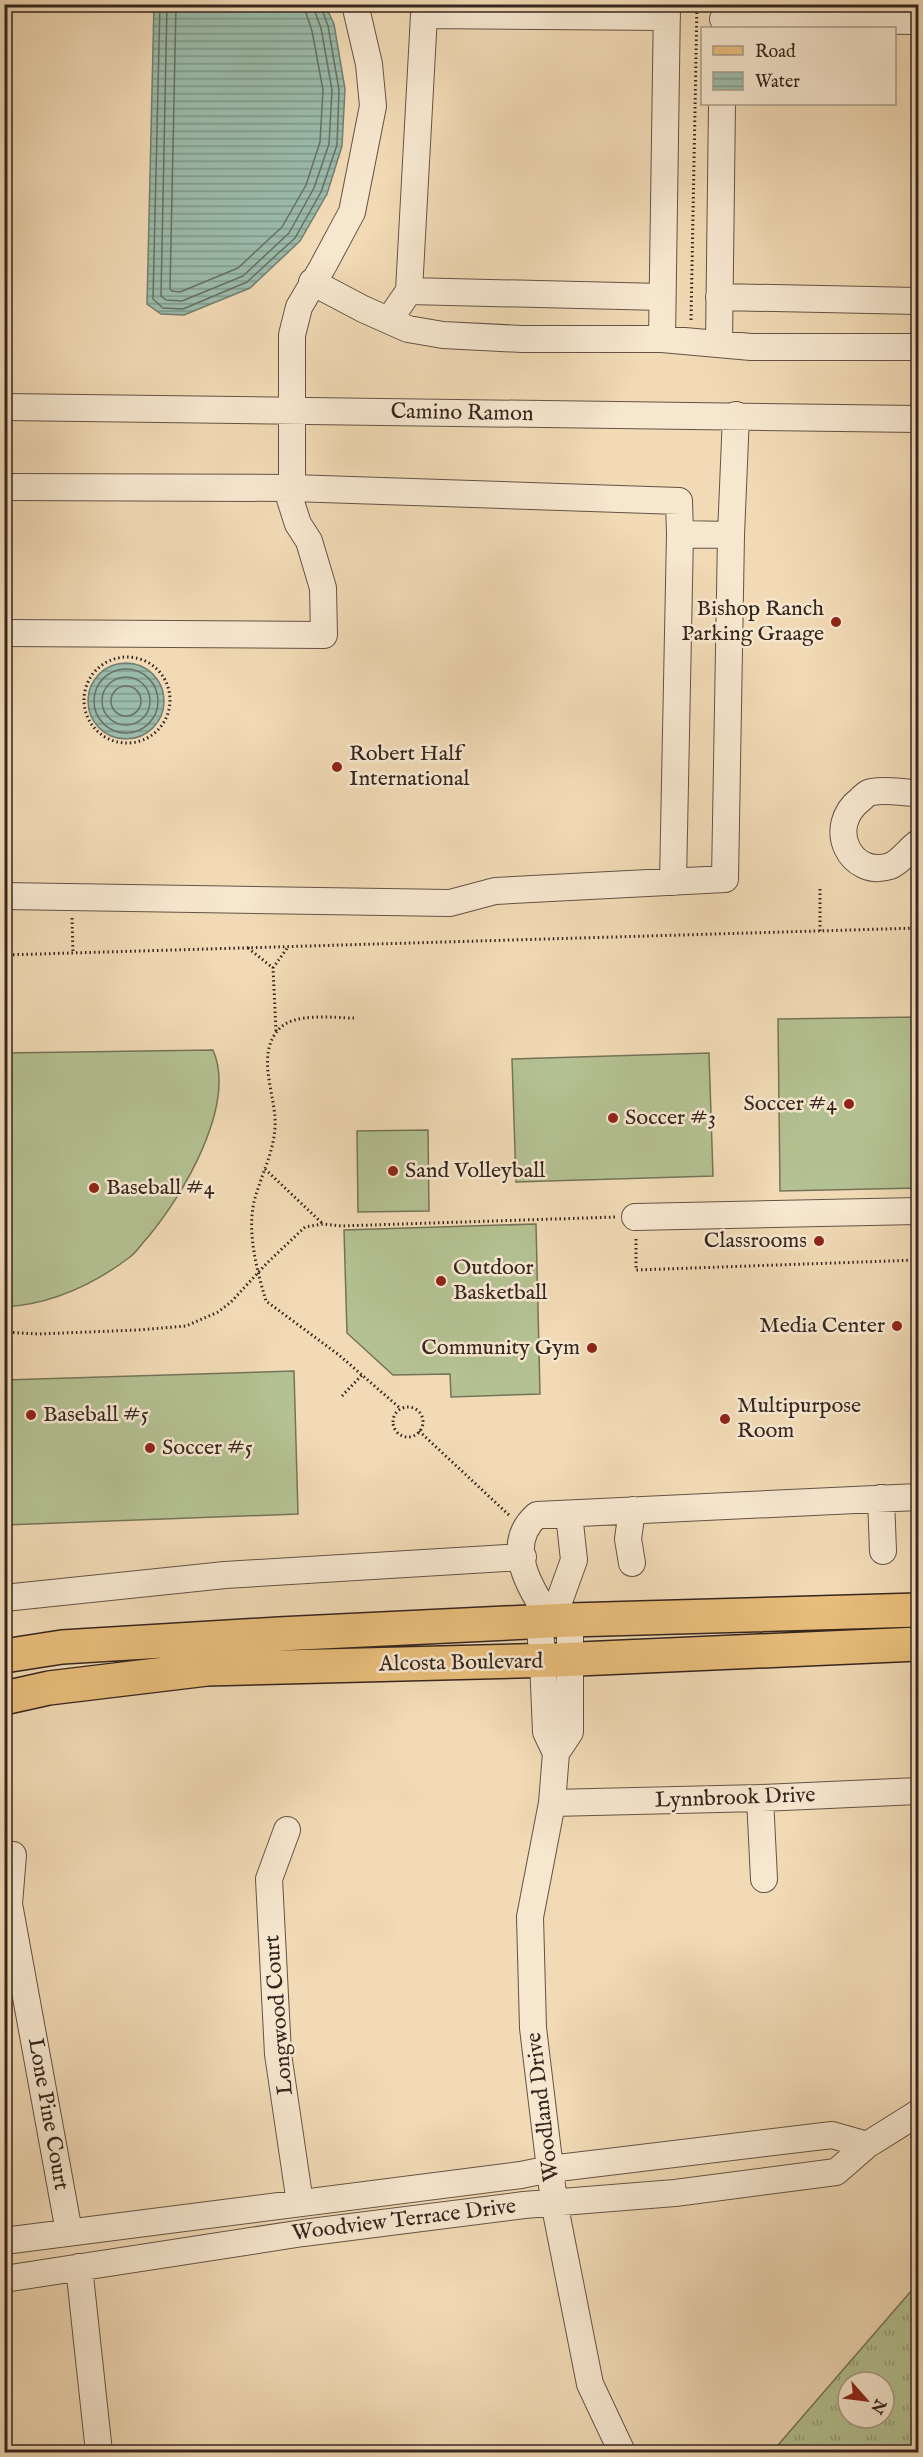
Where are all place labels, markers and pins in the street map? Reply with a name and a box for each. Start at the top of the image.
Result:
place label: Bishop Ranch Parking Graage [681,595,824,648]
marker: Bishop Ranch Parking Graage [829,615,843,629]
place label: Robert Half International [349,740,469,793]
marker: Robert Half International [330,760,344,774]
place label: Soccer #4 [744,1090,837,1118]
marker: Soccer #4 [842,1097,856,1111]
place label: Soccer #3 [625,1104,716,1132]
marker: Soccer #3 [606,1111,620,1125]
place label: Sand Volleyball [405,1157,545,1185]
marker: Sand Volleyball [386,1164,400,1178]
place label: Baseball #4 [106,1174,215,1202]
marker: Baseball #4 [87,1181,101,1195]
place label: Classrooms [704,1227,807,1255]
marker: Classrooms [812,1234,826,1248]
place label: Outdoor Basketball [453,1254,547,1307]
marker: Outdoor Basketball [434,1274,448,1288]
place label: Media Center [759,1312,885,1340]
marker: Media Center [890,1319,904,1333]
place label: Community Gym [421,1334,580,1362]
marker: Community Gym [585,1341,599,1355]
place label: Multipurpose Room [737,1392,861,1445]
place label: Baseball #5 [43,1401,149,1429]
marker: Baseball #5 [24,1408,38,1422]
marker: Multipurpose Room [718,1412,732,1426]
place label: Soccer #5 [162,1434,253,1462]
marker: Soccer #5 [143,1441,157,1455]

